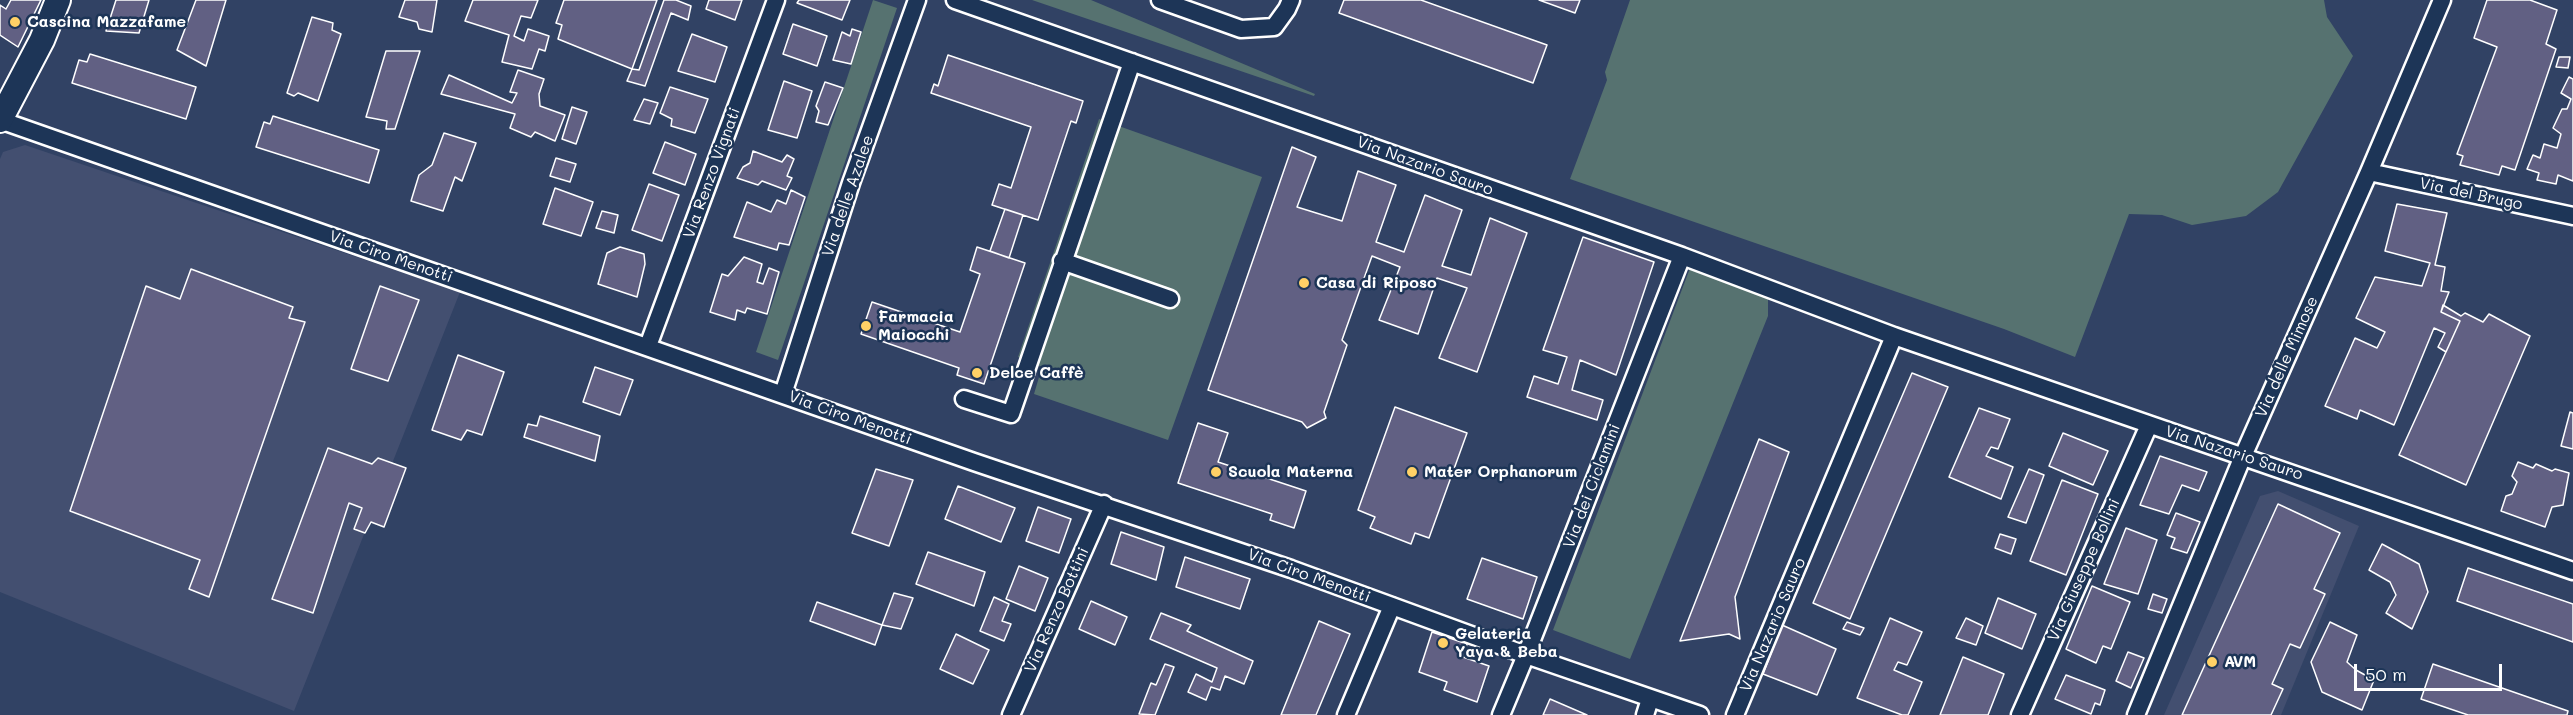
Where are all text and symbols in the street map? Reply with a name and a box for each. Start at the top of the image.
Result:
place label: Cascina Mazzafame [27,12,186,32]
marker: Cascina Mazzafame [8,15,22,29]
street label: Via Renzo Vignati [679,105,745,241]
street label: Via Nazario Sauro [1354,132,1496,200]
street label: Via delle Azalee [818,133,878,259]
street label: Via del Brugo [2418,174,2524,214]
street label: Via Ciro Menotti [327,227,455,287]
place label: Casa di Riposo [1316,273,1437,293]
marker: Casa di Riposo [1297,276,1311,290]
street label: Via delle Mimose [2252,293,2322,421]
place label: Farmacia Maiocchi [878,307,954,345]
marker: Farmacia Maiocchi [859,319,873,333]
place label: Delce Caffè [989,363,1083,383]
marker: Delce Caffè [970,366,984,380]
street label: Via Ciro Menotti [786,387,914,449]
street label: Via dei Ciclamini [1559,421,1625,551]
street label: Via Nazario Sauro [2163,422,2305,484]
place label: Scuola Materna [1228,462,1353,482]
place label: Mater Orphanorum [1424,462,1577,482]
marker: Scuola Materna [1209,465,1223,479]
marker: Mater Orphanorum [1405,465,1419,479]
street label: Via Giuseppe Bollini [2044,496,2124,644]
street label: Via Renzo Bottini [1021,544,1093,676]
street label: Via Ciro Menotti [1245,545,1373,607]
street label: Via Nazario Sauro [1736,555,1810,695]
place label: Gelateria Yaya & Beba [1455,624,1558,662]
marker: Gelateria Yaya & Beba [1436,636,1450,650]
place label: AVM [2224,652,2256,672]
scale bar [2357,652,2506,690]
marker: AVM [2205,655,2219,669]
text: 50 m [2365,662,2407,686]

